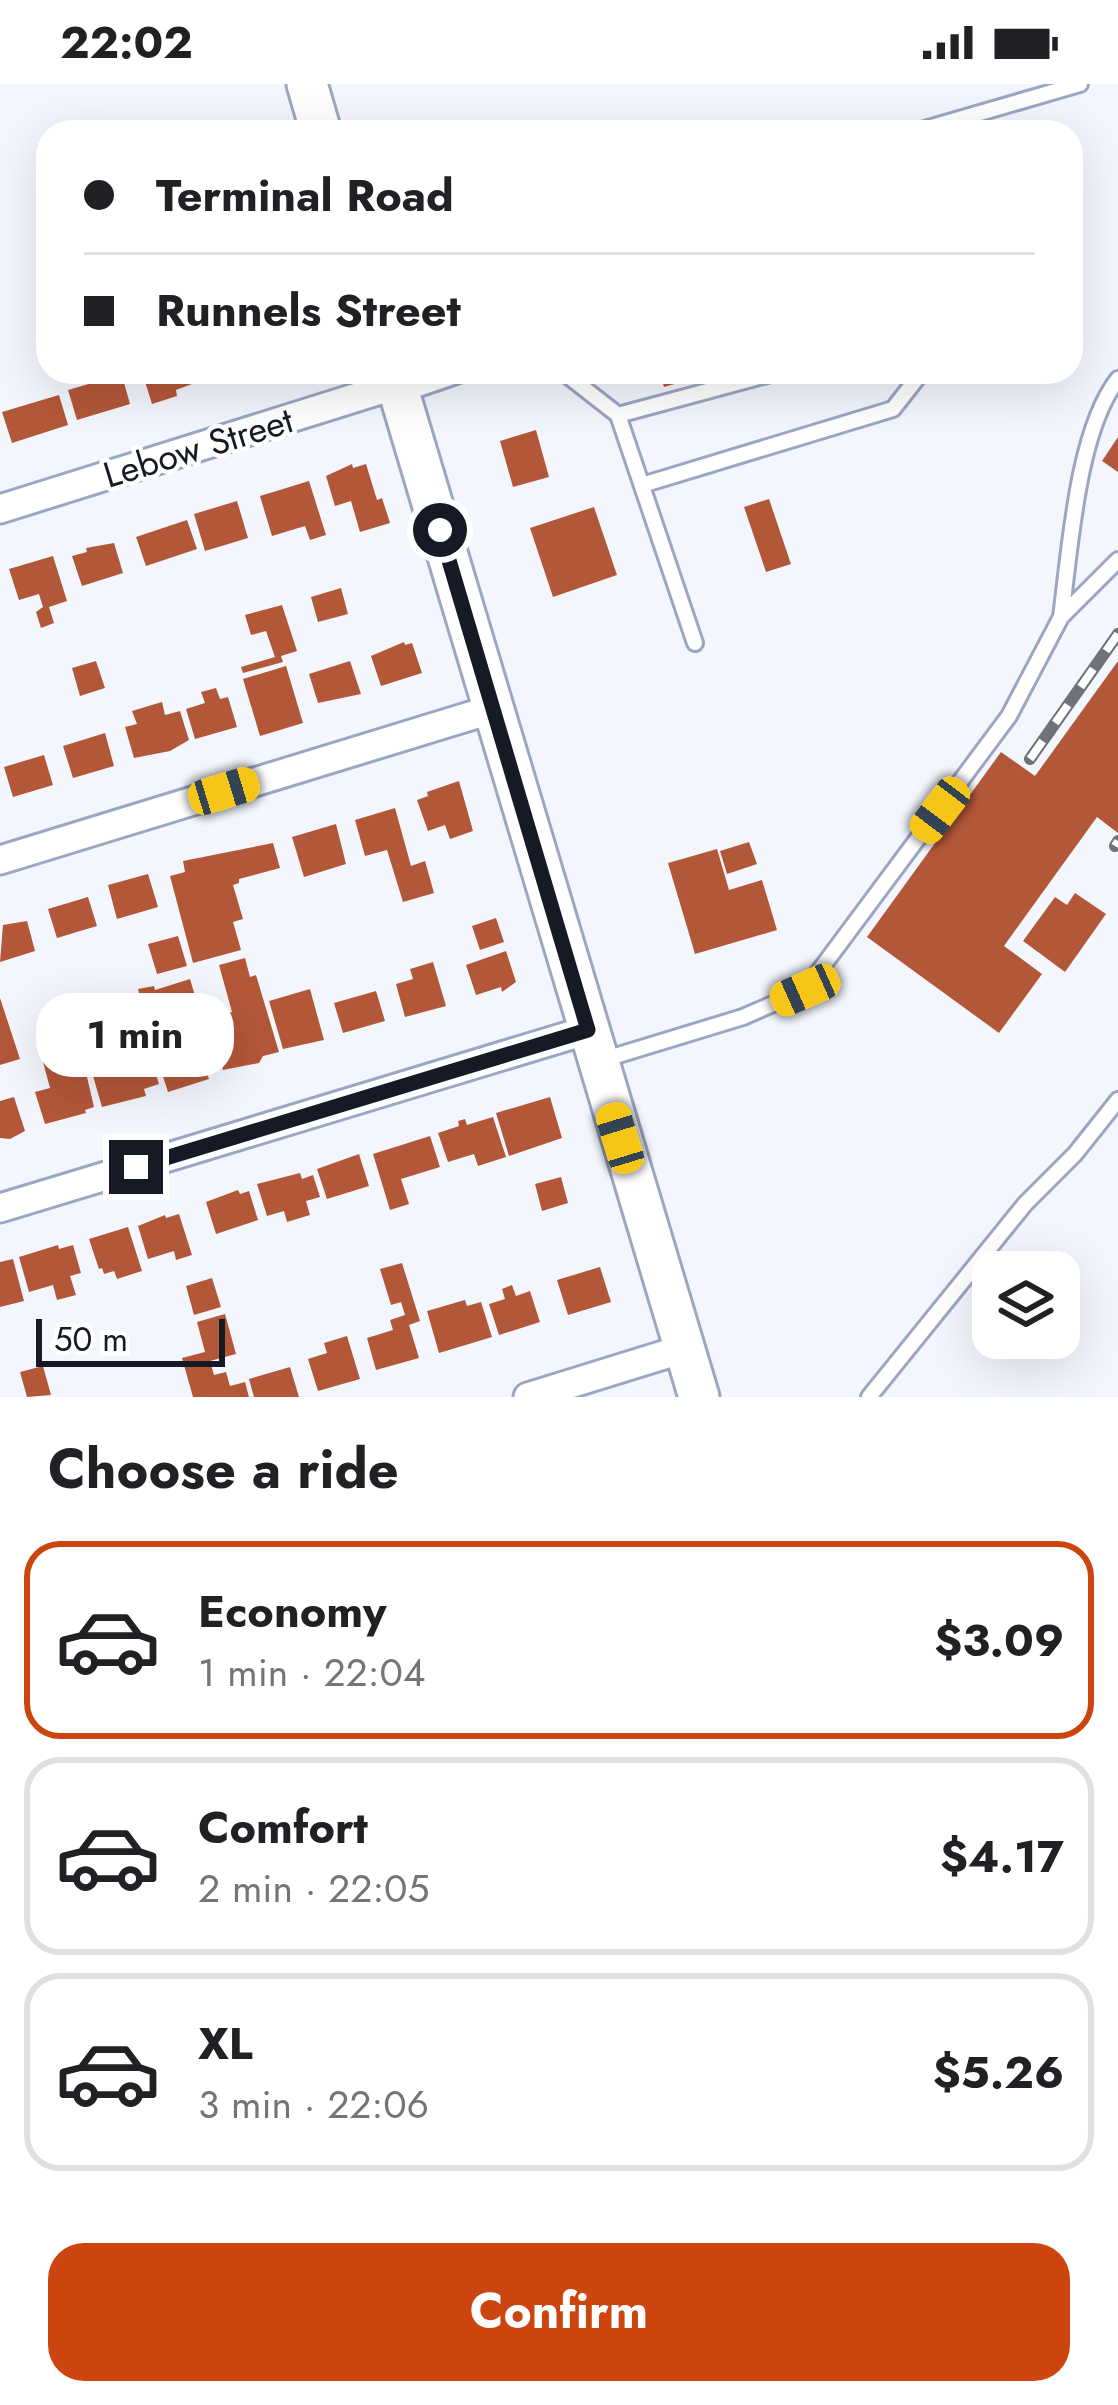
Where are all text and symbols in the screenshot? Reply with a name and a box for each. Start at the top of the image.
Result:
text: 22:02 [60,10,193,75]
text: Terminal Road [156,163,454,228]
text: Runnels Street [156,278,461,343]
street label: Lebow Street [97,393,299,500]
route start [413,503,467,557]
car [184,763,264,819]
car [904,770,976,850]
car [765,959,845,1021]
callout: 1 min [37,993,235,1077]
text: 1 min [87,1006,183,1063]
car [592,1098,648,1178]
route end [109,1140,163,1194]
map controls [972,1251,1080,1359]
button: layers [972,1251,1080,1359]
scale bar [36,1313,225,1366]
text: 50 m [54,1316,128,1363]
text: Choose a ride [48,1430,399,1508]
text: Economy [198,1579,386,1644]
icon: car [54,1586,162,1694]
text: $3.09 [934,1608,1064,1673]
text: 1 min · 22:04 [198,1644,426,1701]
text: Comfort [198,1795,368,1860]
icon: car [54,1802,162,1910]
text: $4.17 [940,1824,1064,1889]
text: 2 min · 22:05 [198,1860,430,1917]
text: XL [198,2011,253,2076]
icon: car [54,2018,162,2126]
text: $5.26 [933,2040,1064,2105]
text: 3 min · 22:06 [198,2076,429,2133]
button: Confirm [48,2243,1070,2381]

